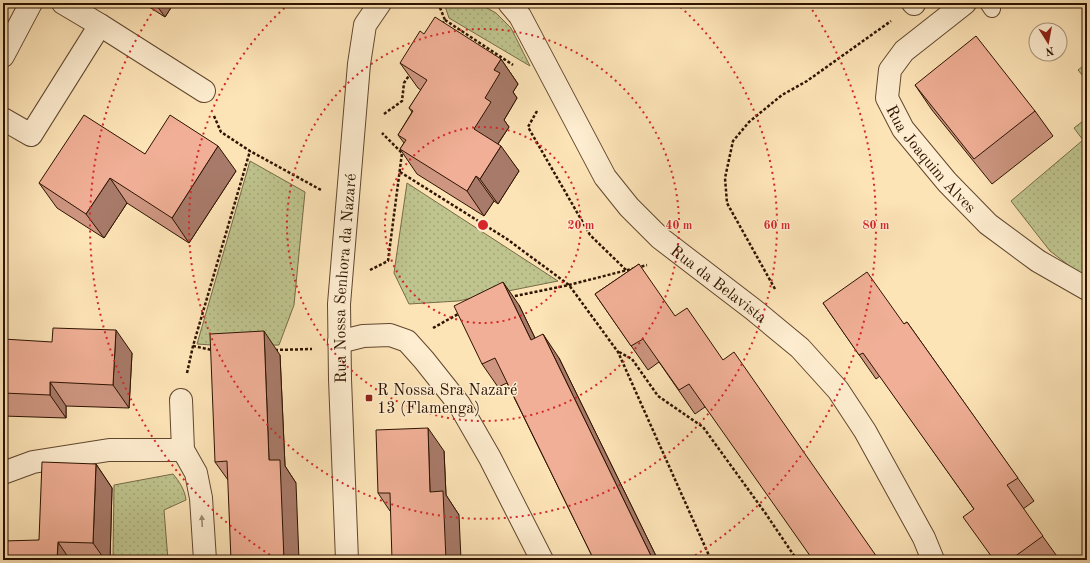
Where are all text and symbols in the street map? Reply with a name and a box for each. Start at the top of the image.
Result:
north arrow [1028,22,1068,62]
text: N [1044,44,1055,57]
street label: Rua Joaquim Alves [882,103,978,217]
street label: Rua Nossa Senhora da Nazaré [333,173,360,383]
centre of rings [476,218,490,232]
text: 20 m [568,220,595,232]
text: 40 m [666,220,693,232]
text: 60 m [764,220,791,232]
text: 80 m [863,220,890,232]
street label: Rua da Belavista [667,243,769,327]
place label: R Nossa Sra Nazaré 13 (Flamenga) [377,383,517,417]
marker: R Nossa Sra Nazaré 13 (Flamenga) [364,393,374,403]
one-way arrow [199,515,206,527]

